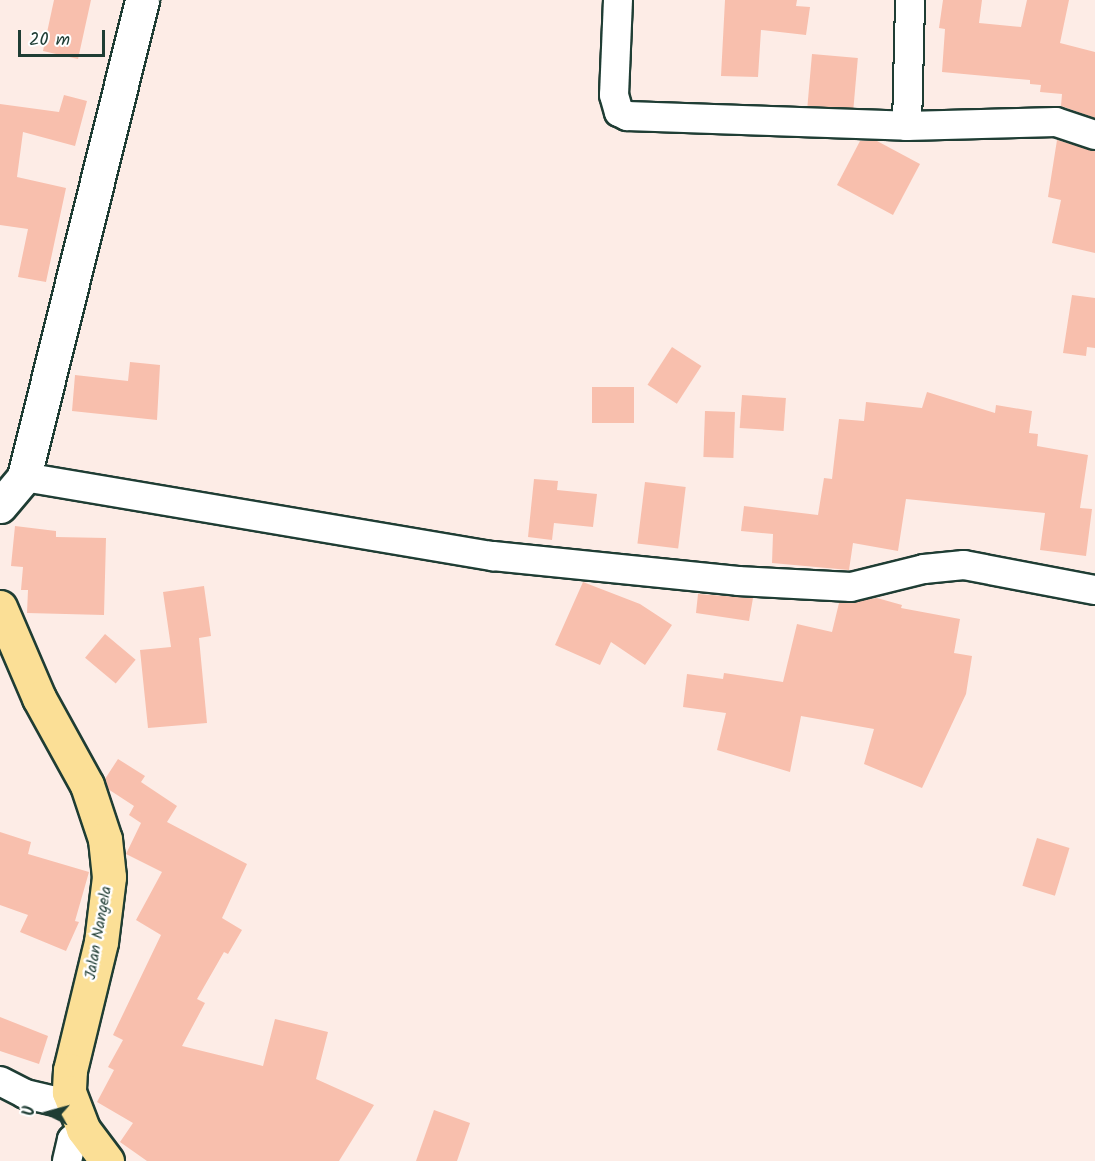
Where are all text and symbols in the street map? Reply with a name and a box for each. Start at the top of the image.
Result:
scale bar [21,18,108,56]
text: 20 m [29,26,70,55]
street label: Jalan Nangela [81,885,117,981]
north arrow [18,1083,78,1143]
text: U [17,1105,43,1117]

